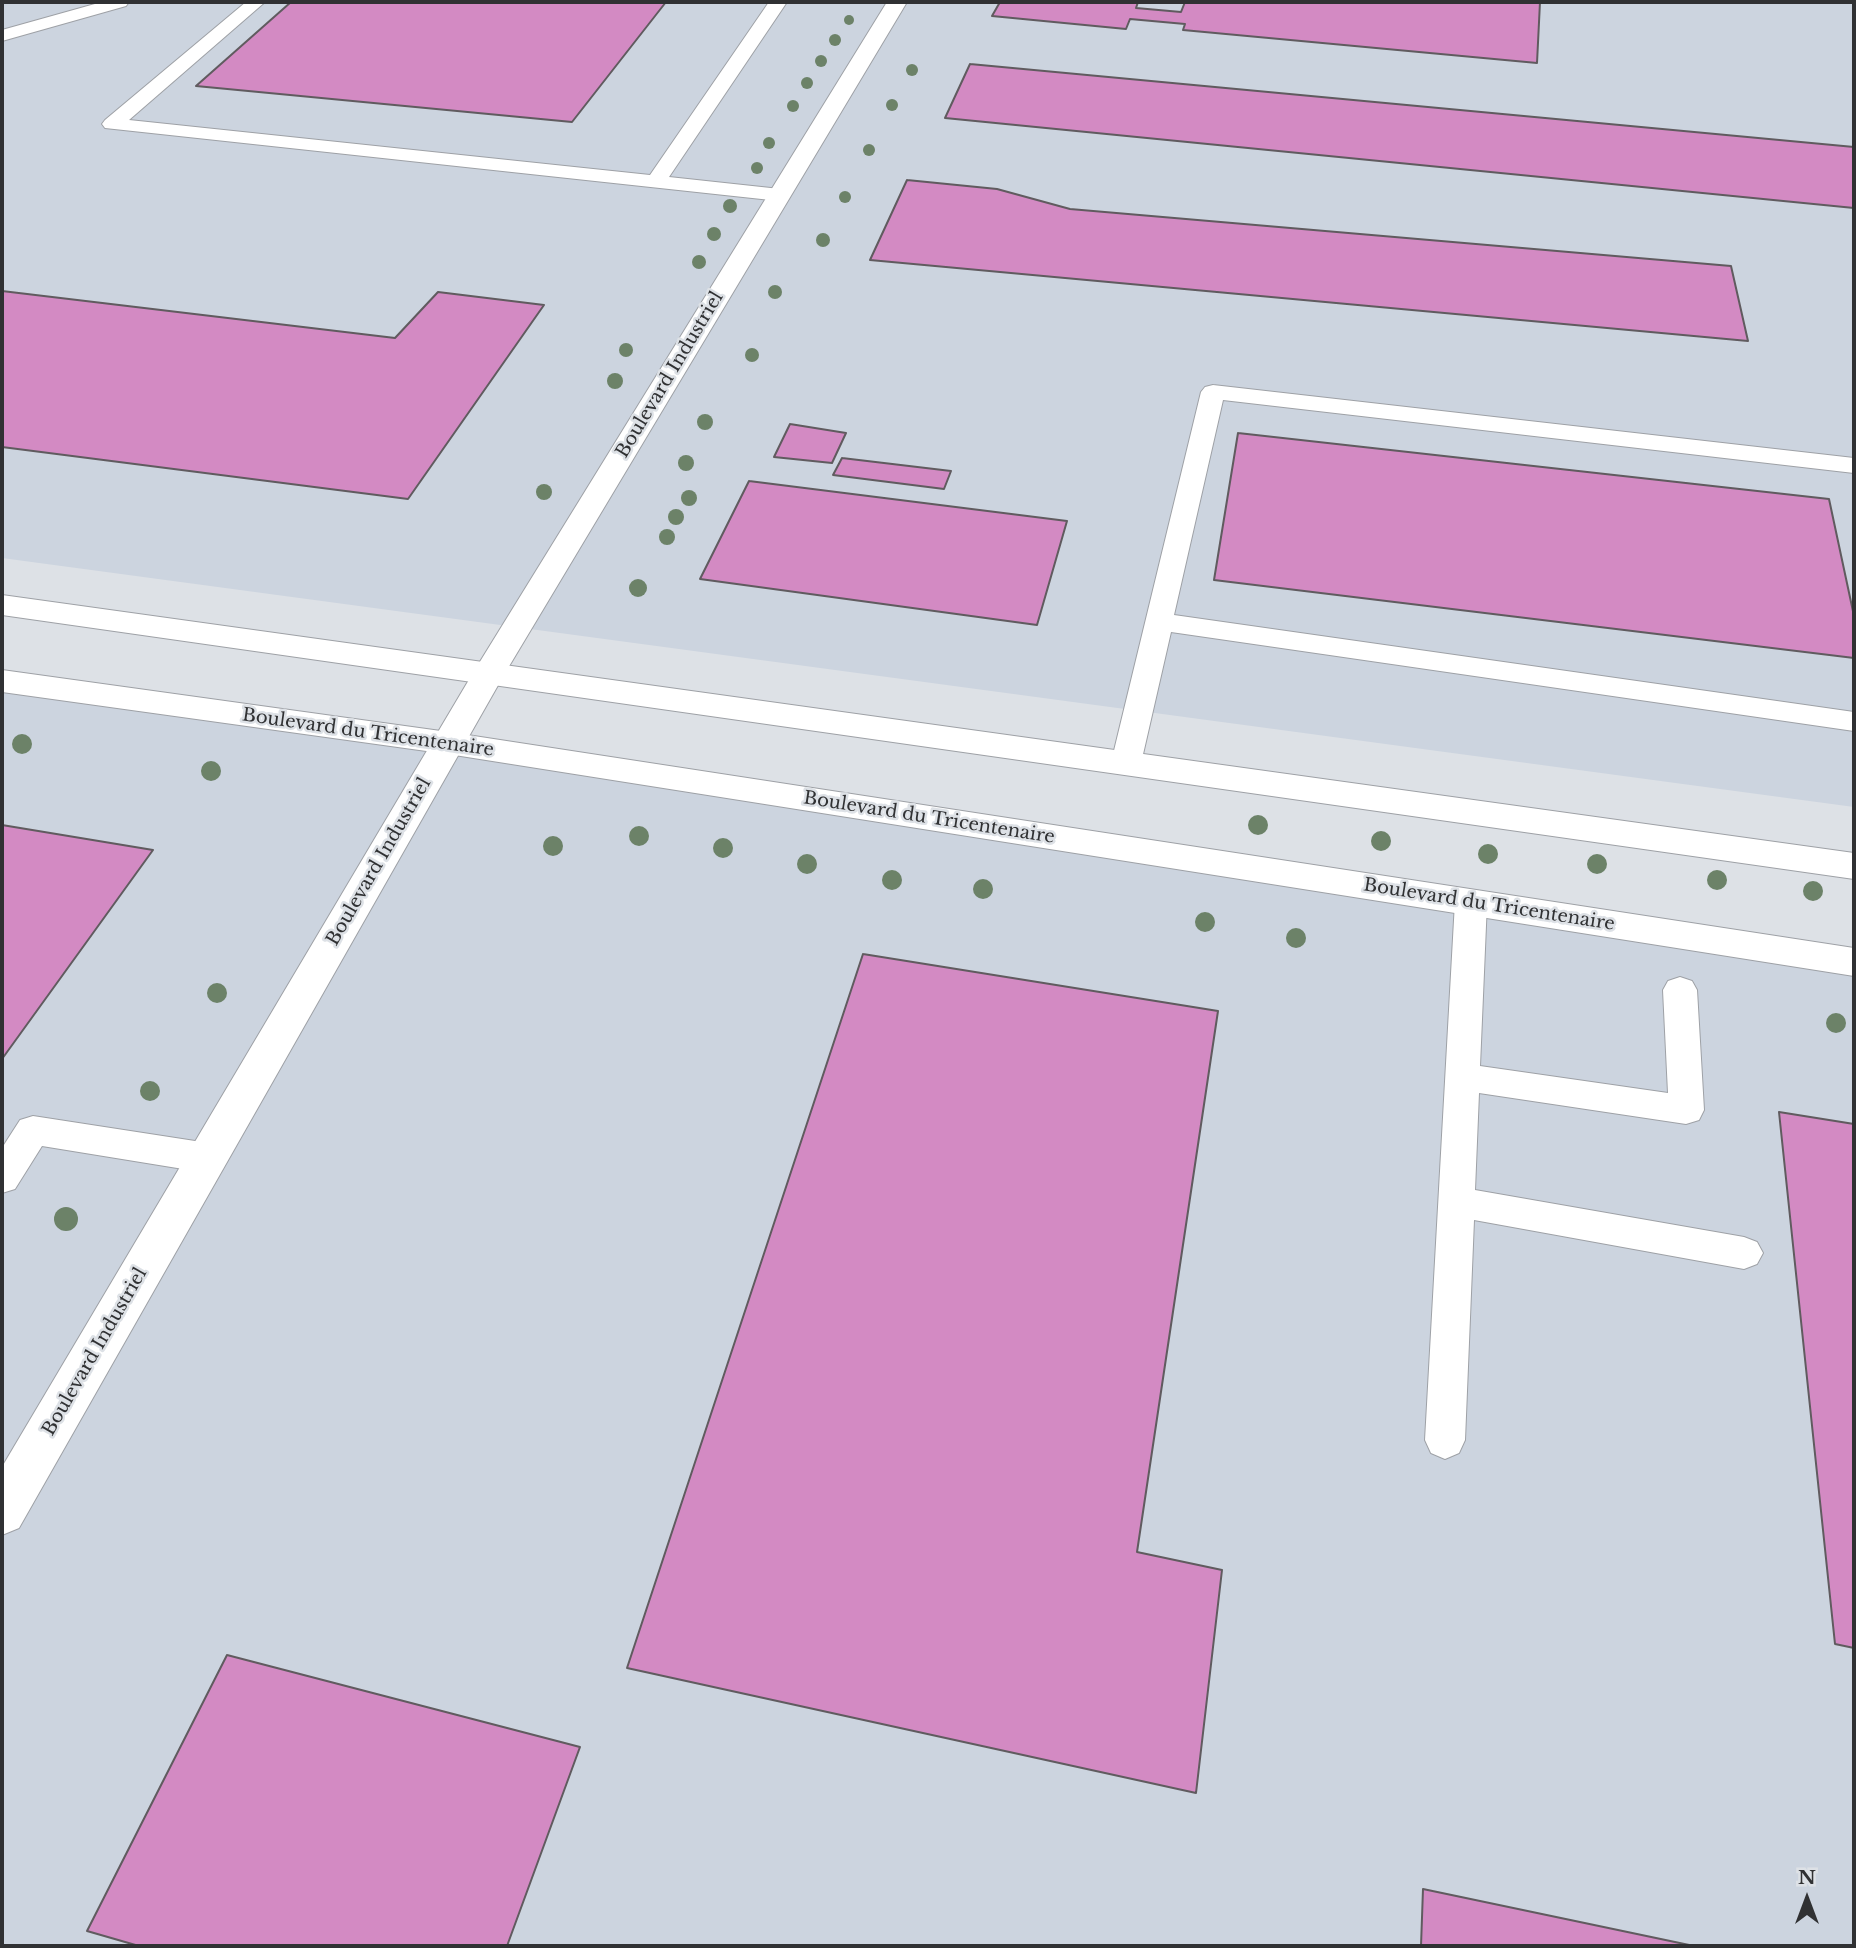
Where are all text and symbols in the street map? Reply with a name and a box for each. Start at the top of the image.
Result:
street label: Boulevard Industriel [612,288,728,462]
street label: Boulevard du Tricentenaire [241,705,495,761]
street label: Boulevard Industriel [322,774,436,950]
street label: Boulevard du Tricentenaire [802,787,1056,849]
street label: Boulevard du Tricentenaire [1362,874,1616,936]
street label: Boulevard Industriel [38,1264,152,1440]
north arrow [1772,1864,1842,1934]
text: N [1798,1866,1816,1889]

